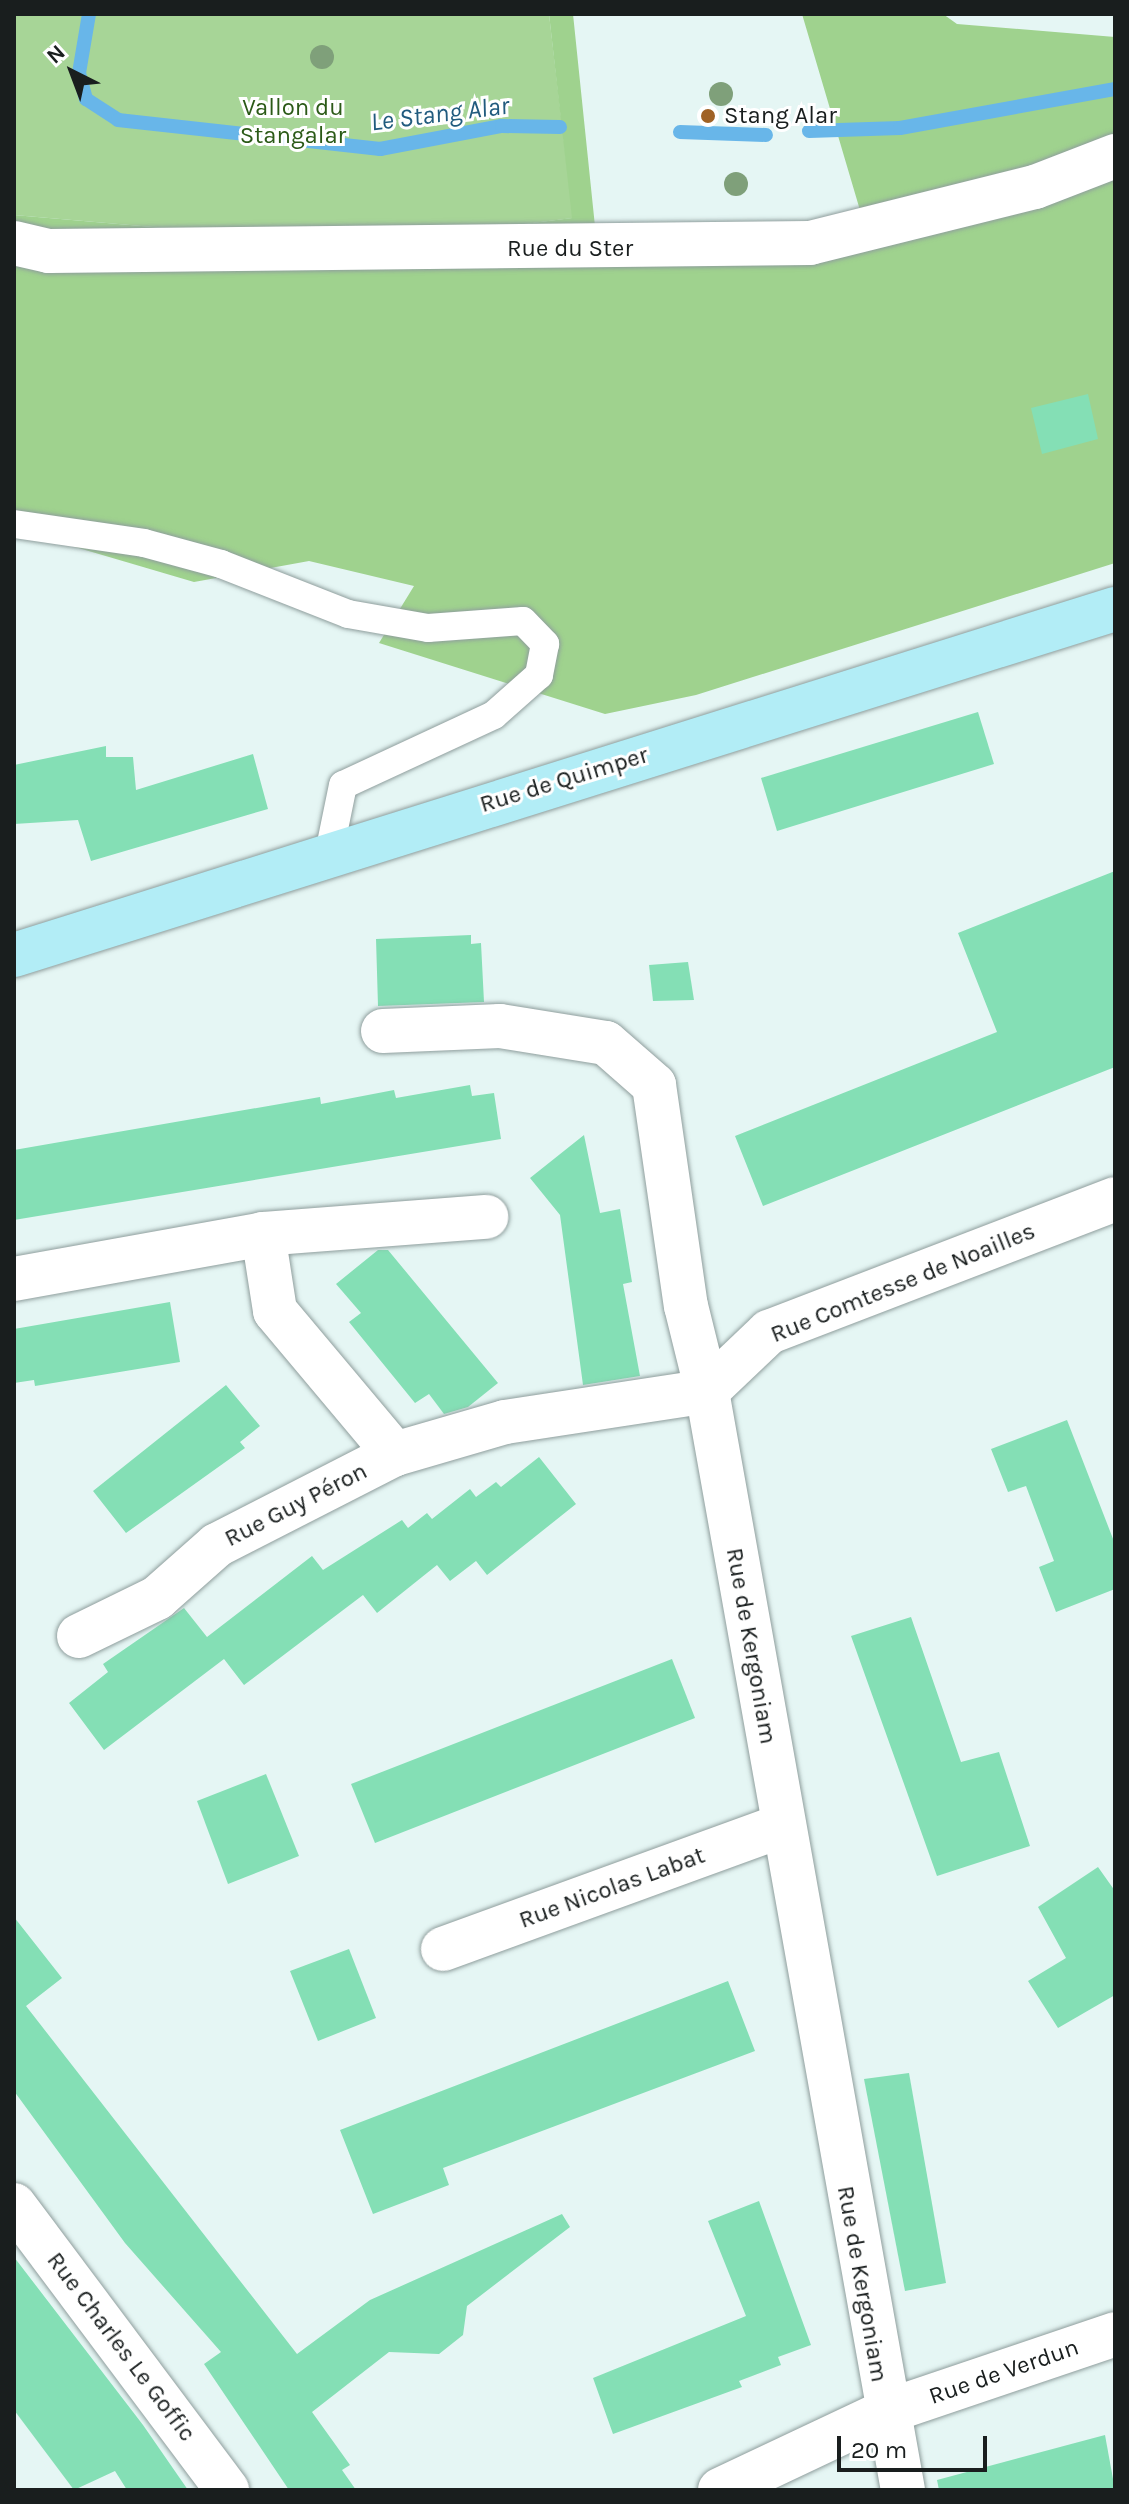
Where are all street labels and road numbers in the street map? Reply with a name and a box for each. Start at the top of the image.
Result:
street label: Rue du Ster [507,235,633,263]
street label: Rue de Quimper [476,741,652,819]
street label: Rue Comtesse de Noailles [767,1217,1039,1349]
street label: Rue Guy Péron [220,1457,372,1553]
street label: Rue de Kergoniam [720,1546,782,1746]
street label: Rue Nicolas Labat [515,1841,709,1935]
street label: Rue de Kergoniam [831,2184,893,2384]
street label: Rue Charles Le Goffic [40,2247,202,2447]
street label: Rue de Verdun [925,2333,1083,2411]

